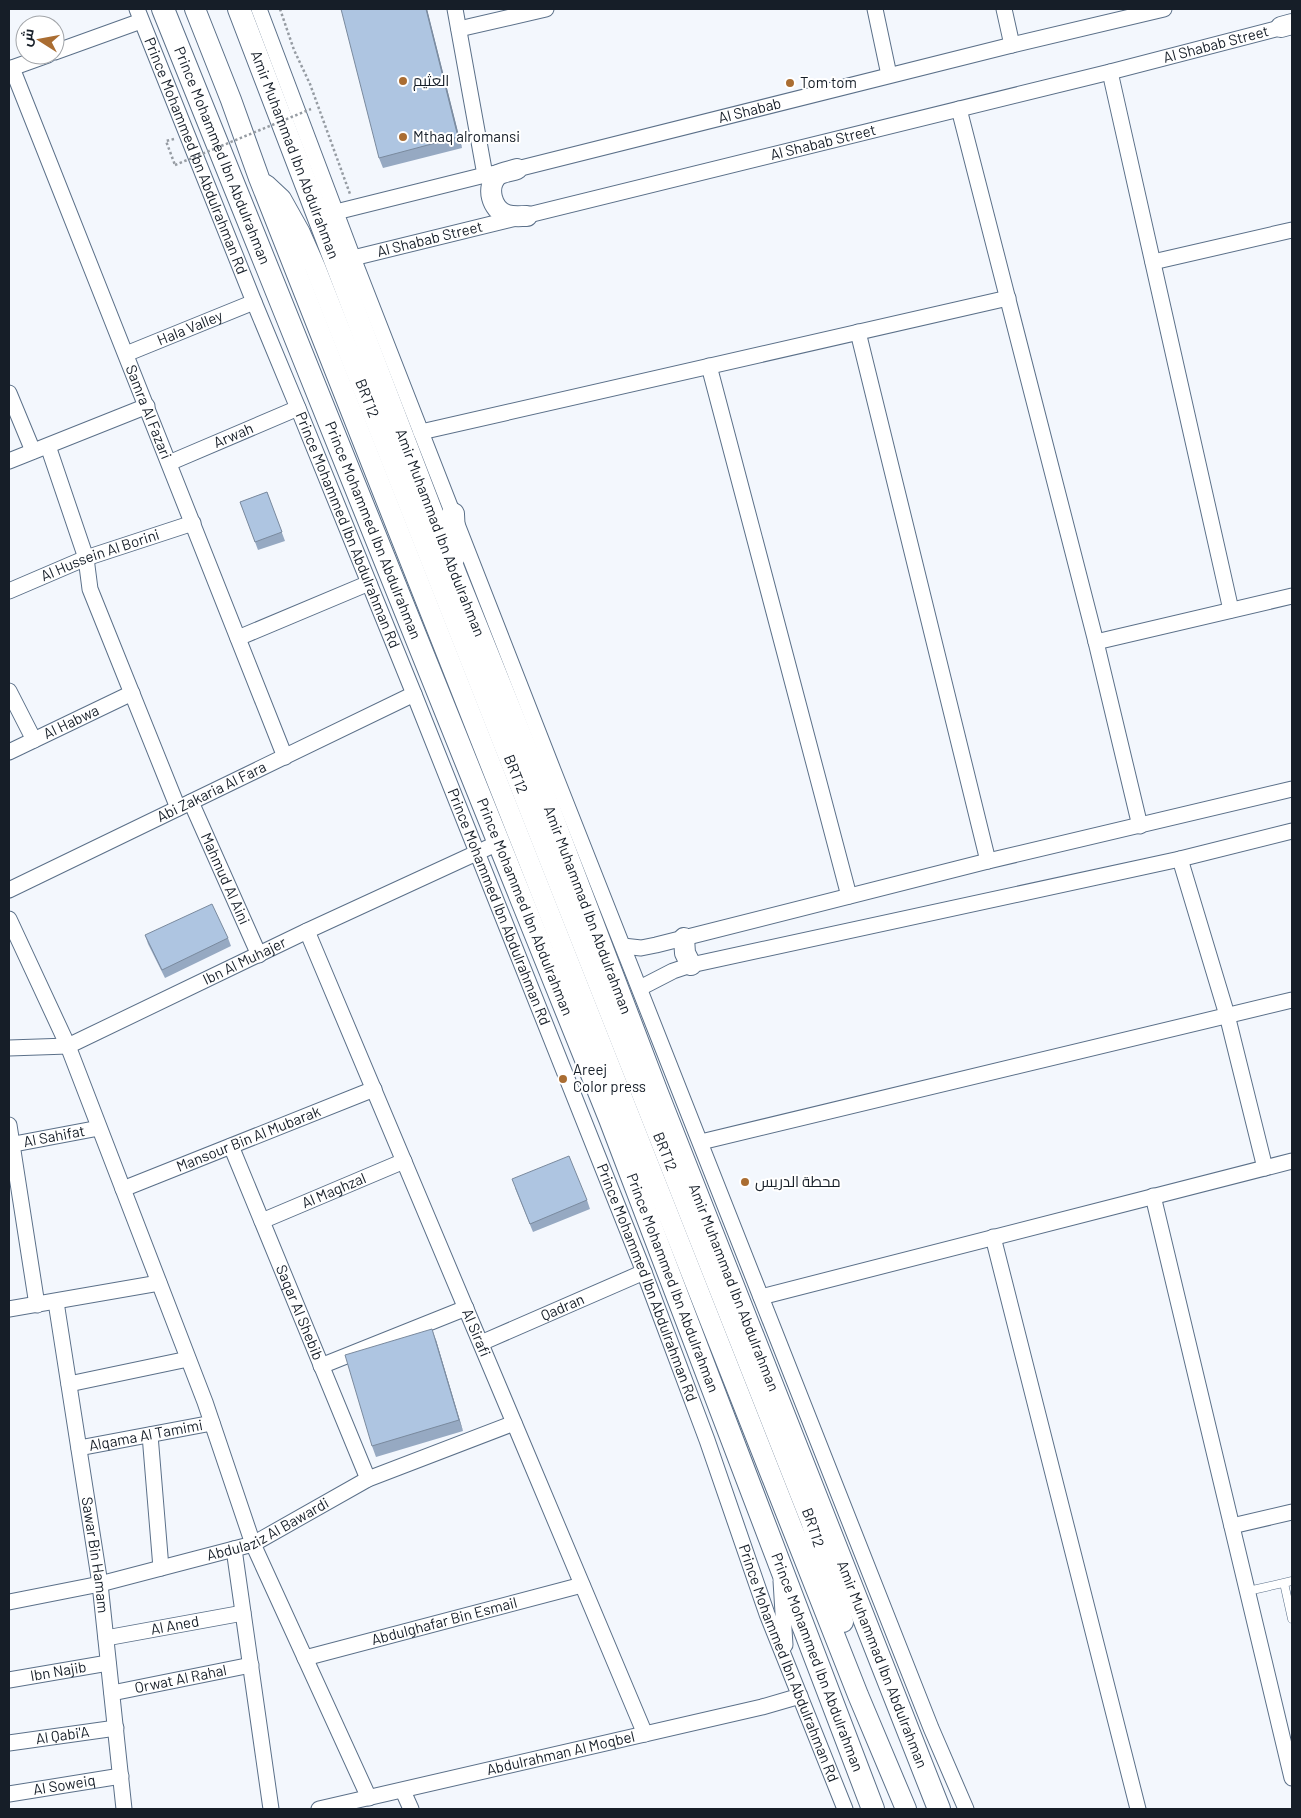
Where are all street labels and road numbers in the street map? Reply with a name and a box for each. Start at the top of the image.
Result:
street label: Al Shabab Street [1161,21,1270,66]
street label: Prince Mohammed Ibn Abdulrahman Rd [139,34,251,276]
street label: Prince Mohammed Ibn Abdulrahman [170,44,274,266]
street label: Amir Muhammad Ibn Abdulrahman [248,48,344,261]
street label: Al Shabab [716,93,783,126]
street label: Al Shabab Street [768,120,877,163]
street label: Al Shabab Street [375,217,484,260]
street label: Hala Valley [154,306,225,348]
street label: Samra Al Fazari [122,362,176,461]
street label: BRT12 [352,376,384,420]
street label: Prince Mohammed Ibn Abdulrahman Rd [292,409,404,651]
street label: Arwah [210,418,256,451]
street label: Prince Mohammed Ibn Abdulrahman [321,420,425,642]
street label: Amir Muhammad Ibn Abdulrahman [392,426,489,639]
street label: Al Hussein Al Borini [38,525,161,584]
street label: Al Habwa [40,700,101,742]
street label: BRT12 [501,752,532,796]
street label: Abi Zakaria Al Fara [153,757,269,825]
street label: Prince Mohammed Ibn Abdulrahman Rd [442,785,554,1027]
street label: Prince Mohammed Ibn Abdulrahman [473,795,577,1017]
street label: Amir Muhammad Ibn Abdulrahman [541,803,636,1016]
street label: Mahmud Al Aini [198,830,254,927]
street label: Ibn Al Muhajer [199,932,289,988]
street label: Mansour Bin Al Mubarak [173,1101,323,1175]
street label: Al Sahifat [22,1121,86,1150]
street label: BRT12 [650,1129,682,1173]
street label: Prince Mohammed Ibn Abdulrahman Rd [593,1162,701,1404]
street label: Al Maghzal [299,1168,368,1211]
street label: Prince Mohammed Ibn Abdulrahman [622,1171,722,1395]
street label: Amir Muhammad Ibn Abdulrahman [686,1181,784,1394]
street label: Saqar Al Shebib [273,1262,328,1362]
street label: Qadran [538,1289,587,1324]
street label: Al Sirafi [459,1306,495,1359]
street label: Alqama Al Tamimi [87,1415,204,1454]
street label: Abdulaziz Al Bawardi [205,1493,331,1564]
street label: Sawar Bin Hamam [79,1495,113,1614]
street label: BRT12 [799,1505,829,1549]
street label: Prince Mohammed Ibn Abdulrahman Rd [735,1541,843,1783]
street label: Prince Mohammed Ibn Abdulrahman [766,1550,866,1774]
street label: Amir Muhammad Ibn Abdulrahman [834,1558,932,1770]
street label: Abdulghafar Bin Esmail [369,1593,519,1648]
street label: Al Aned [149,1611,200,1638]
street label: Ibn Najib [29,1657,88,1684]
street label: Orwat Al Rahal [133,1660,228,1696]
street label: Al Qabi'A [34,1722,90,1747]
street label: Abdulrahman Al Moqbel [485,1727,636,1778]
street label: Al Soweiq [32,1770,97,1798]

